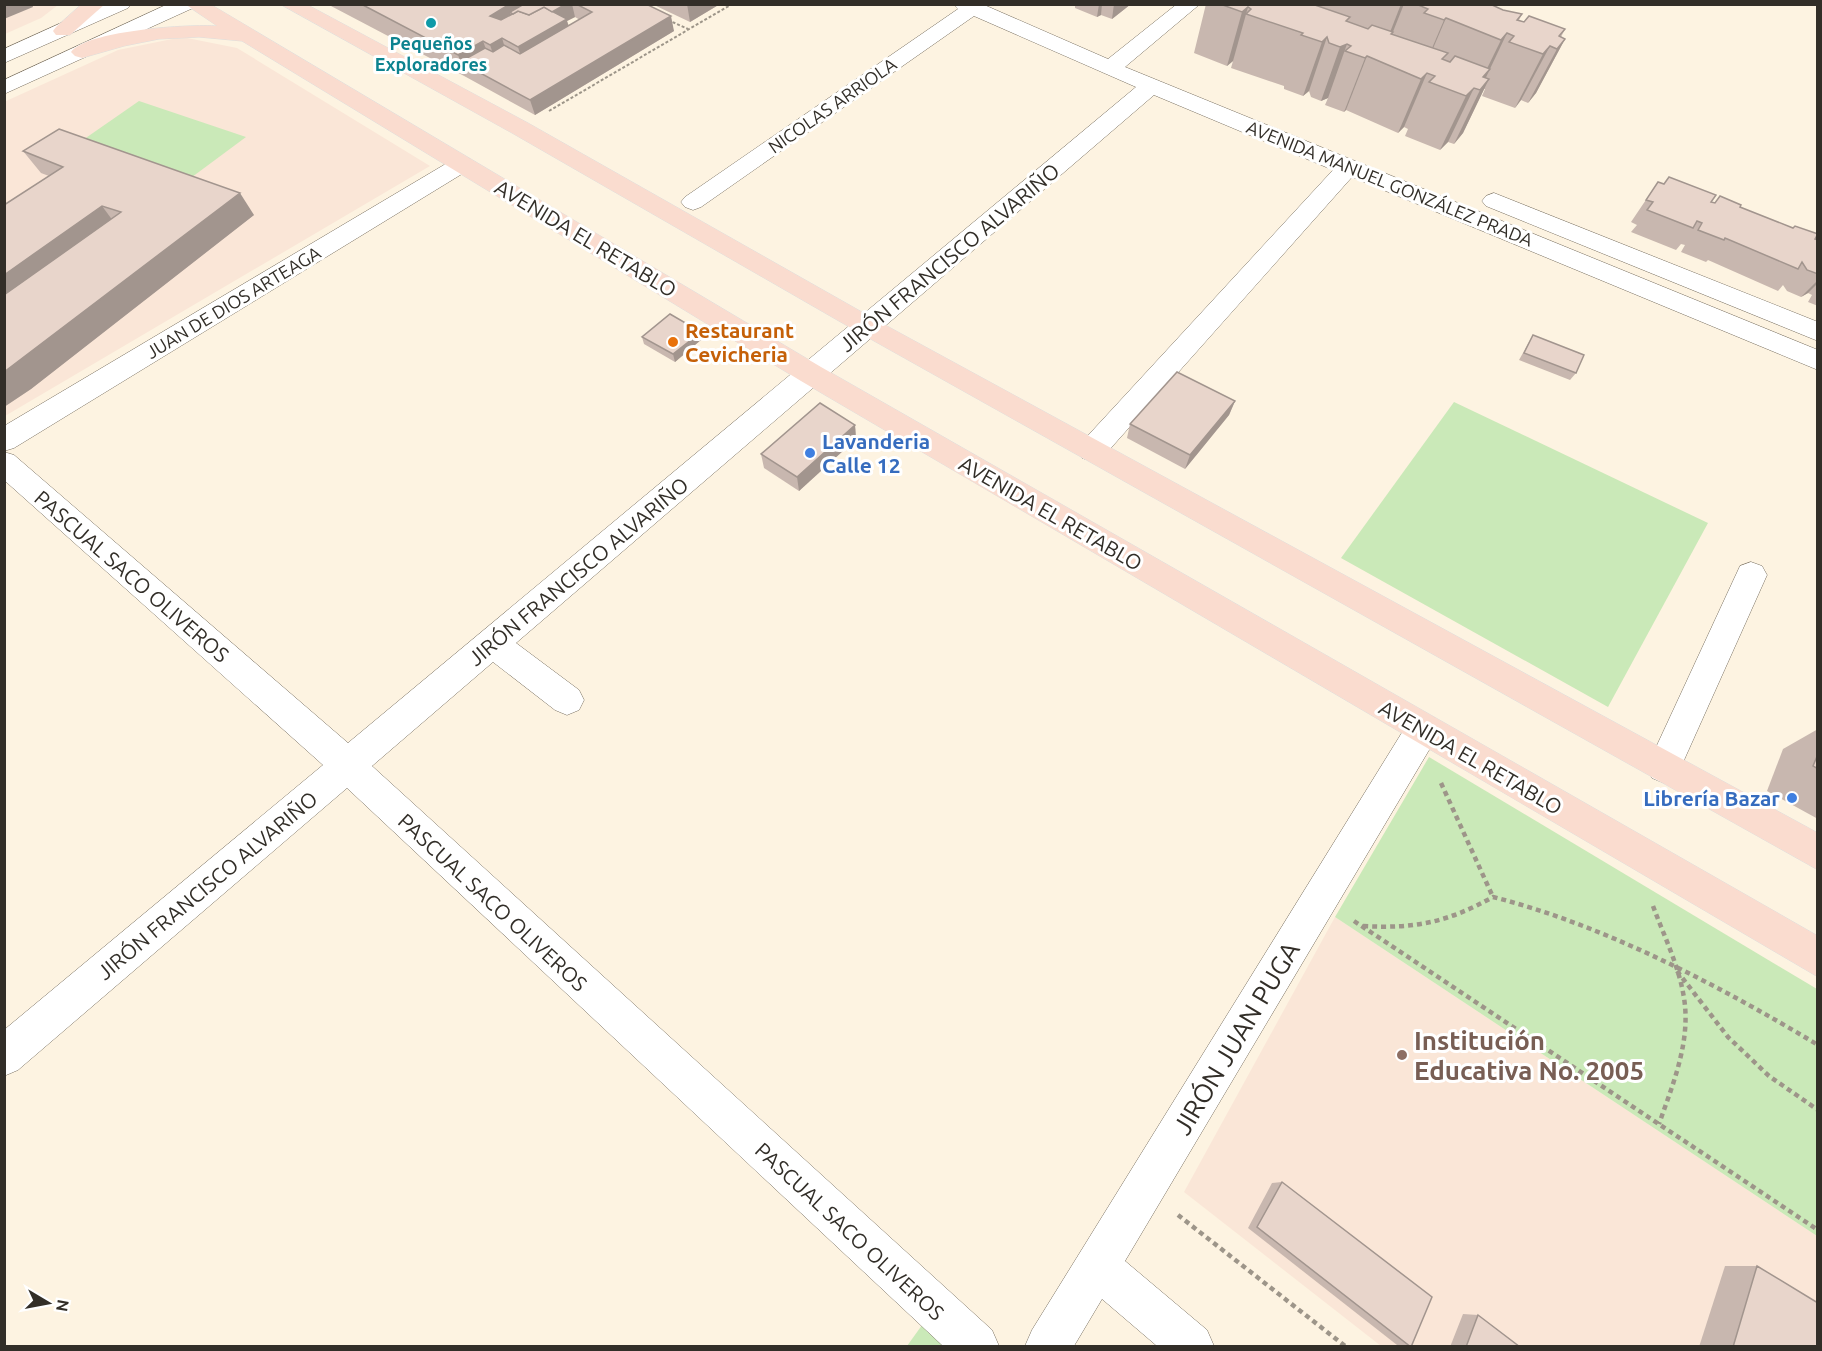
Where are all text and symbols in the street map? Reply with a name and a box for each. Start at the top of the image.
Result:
marker: Pequeños Exploradores [424,16,438,30]
place label: Pequeños Exploradores [375,33,487,74]
street label: NICOLAS ARRIOLA [764,53,900,157]
street label: AVENIDA MANUEL GONZÁLEZ PRADA [1244,115,1537,250]
street label: JIRÓN FRANCISCO ALVARIÑO [834,158,1064,356]
street label: AVENIDA EL RETABLO [491,174,681,302]
street label: JUAN DE DIOS ARTEAGA [142,242,324,362]
place label: Restaurant Cevicheria [685,318,794,366]
marker: Restaurant Cevicheria [666,335,680,349]
place label: Lavanderia Calle 12 [822,429,930,477]
marker: Lavanderia Calle 12 [803,446,817,460]
street label: AVENIDA EL RETABLO [955,451,1147,575]
street label: JIRÓN FRANCISCO ALVARIÑO [463,472,693,670]
street label: PASCUAL SACO OLIVEROS [30,485,234,667]
street label: AVENIDA EL RETABLO [1375,695,1567,819]
street label: JIRÓN FRANCISCO ALVARIÑO [92,786,322,984]
place label: Librería Bazar [1643,786,1780,810]
marker: Librería Bazar [1785,791,1799,805]
street label: PASCUAL SACO OLIVEROS [394,808,592,996]
street label: JIRÓN JUAN PUGA [1167,936,1305,1140]
place label: Institución Educativa No. 2005 [1414,1026,1644,1085]
marker: Institución Educativa No. 2005 [1395,1048,1409,1062]
street label: PASCUAL SACO OLIVEROS [751,1137,949,1325]
north arrow [18,1273,78,1333]
text: N [53,1298,73,1313]

